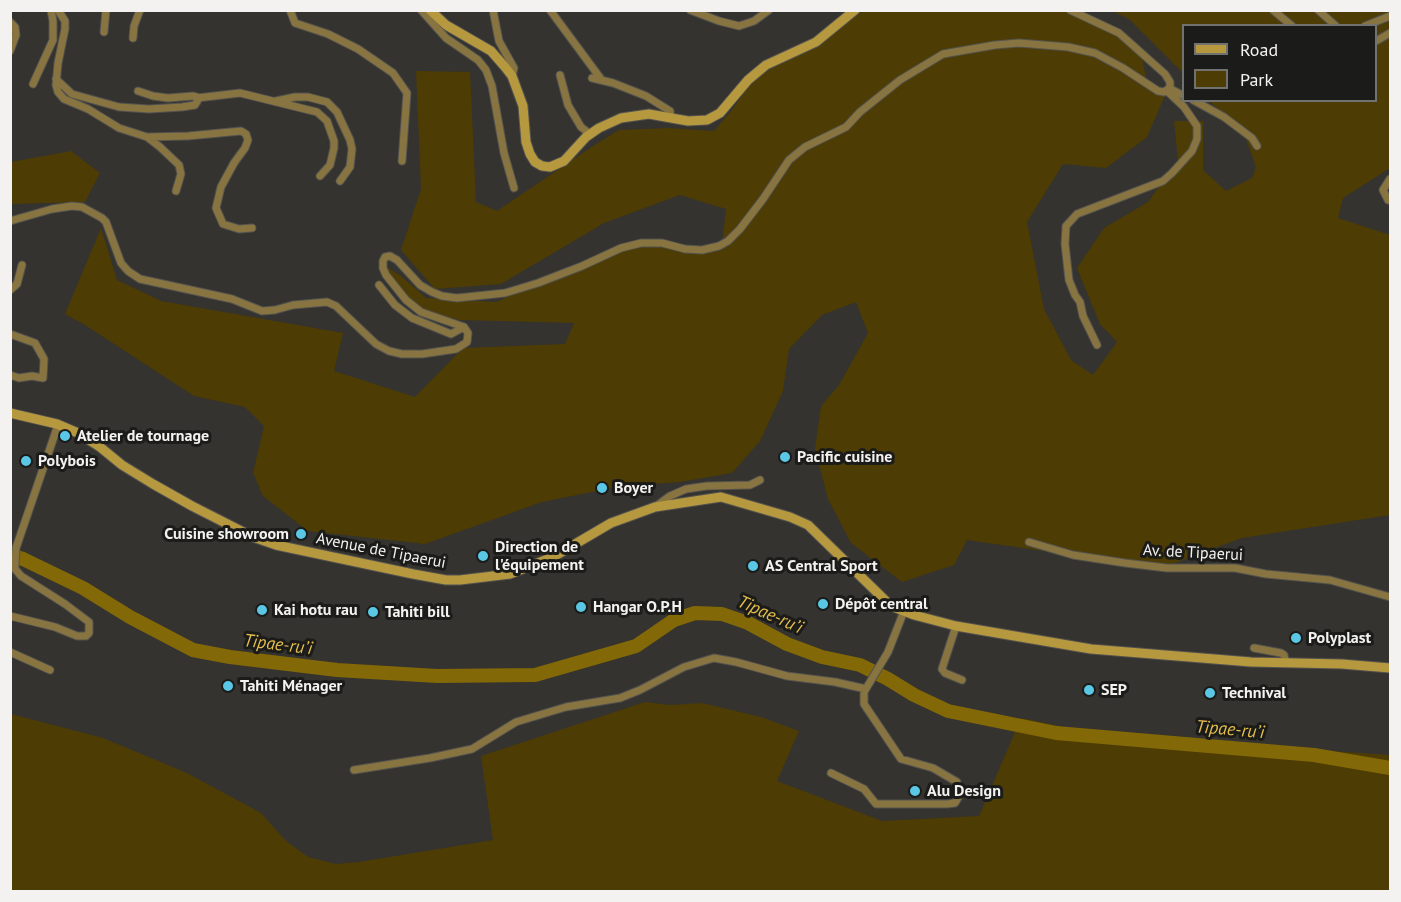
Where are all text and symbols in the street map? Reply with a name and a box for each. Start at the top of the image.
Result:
legend [1182,24,1377,102]
text: Road [1240,38,1278,61]
text: Park [1240,68,1273,91]
place label: Atelier de tournage [77,426,209,446]
marker: Atelier de tournage [58,429,72,443]
place label: Pacific cuisine [797,447,892,467]
marker: Pacific cuisine [778,450,792,464]
place label: Polybois [38,451,96,471]
marker: Polybois [19,454,33,468]
place label: Boyer [614,478,653,498]
marker: Boyer [595,481,609,495]
place label: Cuisine showroom [164,524,289,544]
marker: Cuisine showroom [294,527,308,541]
street label: Avenue de Tipaerui [315,529,447,573]
place label: Direction de l'équipement [495,537,584,575]
street label: Av. de Tipaerui [1142,541,1244,565]
marker: Direction de l'équipement [476,549,490,563]
place label: AS Central Sport [765,556,878,576]
marker: AS Central Sport [746,559,760,573]
water label: Tipae-ru’i [734,591,806,639]
place label: Dépôt central [835,594,928,614]
place label: Hangar O.P.H [593,597,682,617]
marker: Dépôt central [816,597,830,611]
place label: Kai hotu rau [274,600,358,620]
marker: Hangar O.P.H [574,600,588,614]
place label: Tahiti bill [385,602,450,622]
marker: Kai hotu rau [255,603,269,617]
marker: Tahiti bill [366,605,380,619]
place label: Polyplast [1308,628,1371,648]
water label: Tipae-ru’i [242,630,314,660]
marker: Polyplast [1289,631,1303,645]
place label: Tahiti Ménager [240,676,342,696]
marker: Tahiti Ménager [221,679,235,693]
place label: SEP [1101,680,1127,700]
marker: SEP [1082,683,1096,697]
place label: Technival [1222,683,1286,703]
marker: Technival [1203,686,1217,700]
water label: Tipae-ru’i [1195,716,1265,744]
place label: Alu Design [927,781,1001,801]
marker: Alu Design [908,784,922,798]

